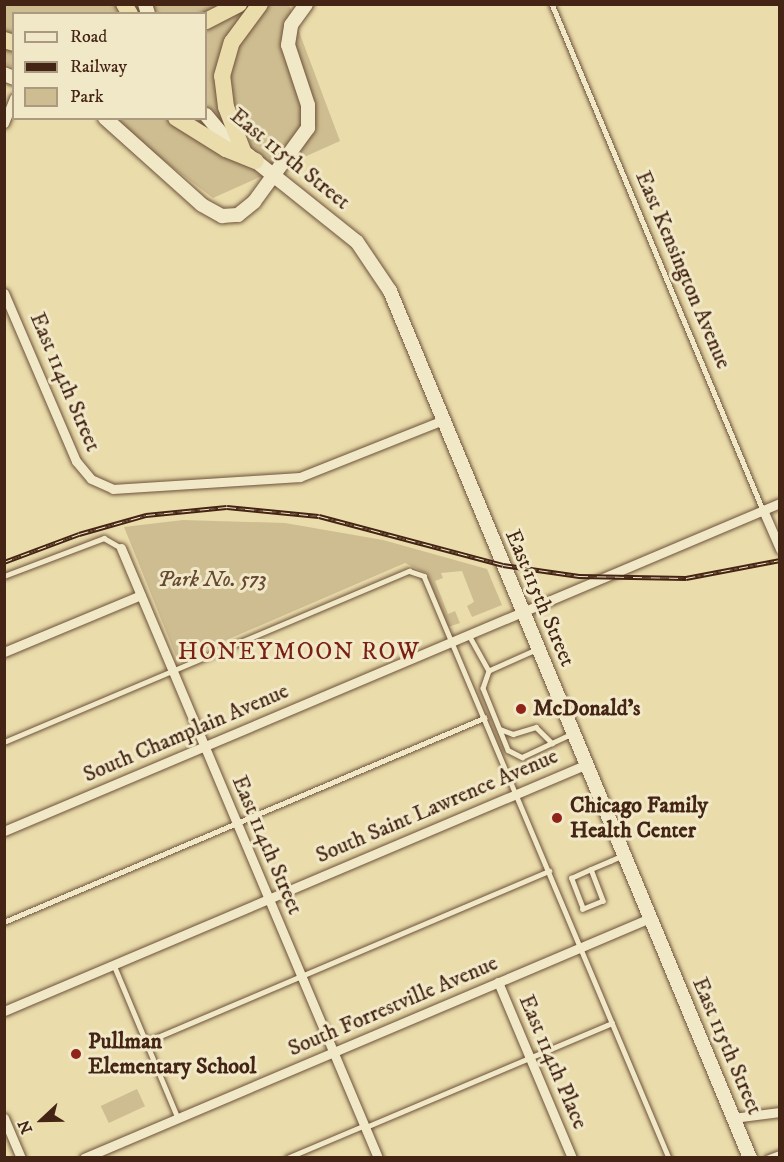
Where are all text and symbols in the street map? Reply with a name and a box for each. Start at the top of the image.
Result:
legend [12,12,207,120]
text: Road [70,26,107,48]
text: Railway [70,56,127,78]
text: Park [70,86,104,108]
street label: East 115th Street [225,103,355,215]
street label: East Kensington Avenue [629,167,737,373]
street label: East 114th Street [24,309,106,455]
street label: East 115th Street [499,525,581,671]
park label: Park No. 573 [157,567,267,593]
district label: HONEYMOON ROW [178,639,420,667]
street label: South Champlain Avenue [79,678,293,788]
place label: McDonald's [533,696,640,722]
marker: McDonald's [514,702,528,716]
street label: South Saint Lawrence Avenue [312,743,562,869]
street label: East 114th Street [226,772,308,918]
place label: Chicago Family Health Center [570,792,708,843]
marker: Chicago Family Health Center [548,809,566,827]
street label: South Forrestville Avenue [284,950,502,1062]
street label: East 115th Street [686,973,768,1119]
street label: East 114th Place [513,991,593,1133]
place label: Pullman Elementary School [88,1028,256,1080]
marker: Pullman Elementary School [69,1047,83,1061]
north arrow [12,1090,72,1150]
text: N [14,1117,37,1137]

